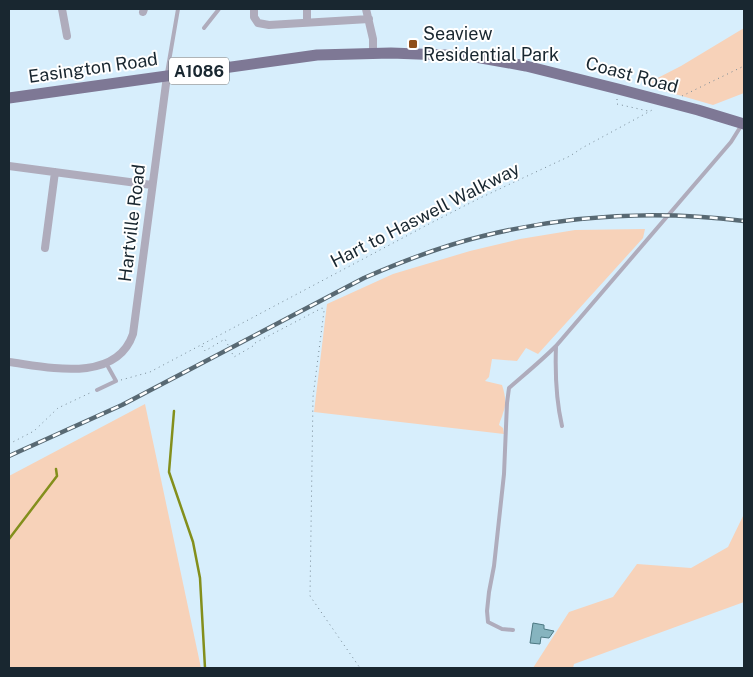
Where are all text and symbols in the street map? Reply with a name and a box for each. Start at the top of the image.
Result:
place label: Seaview Residential Park [423,23,559,65]
marker: Seaview Residential Park [407,38,419,50]
street label: Easington Road [27,48,159,87]
street label: Coast Road [583,52,681,97]
road number: A1086 [169,58,229,84]
street label: Hart to Haswell Walkway [327,157,523,271]
street label: Hartville Road [114,163,149,283]

